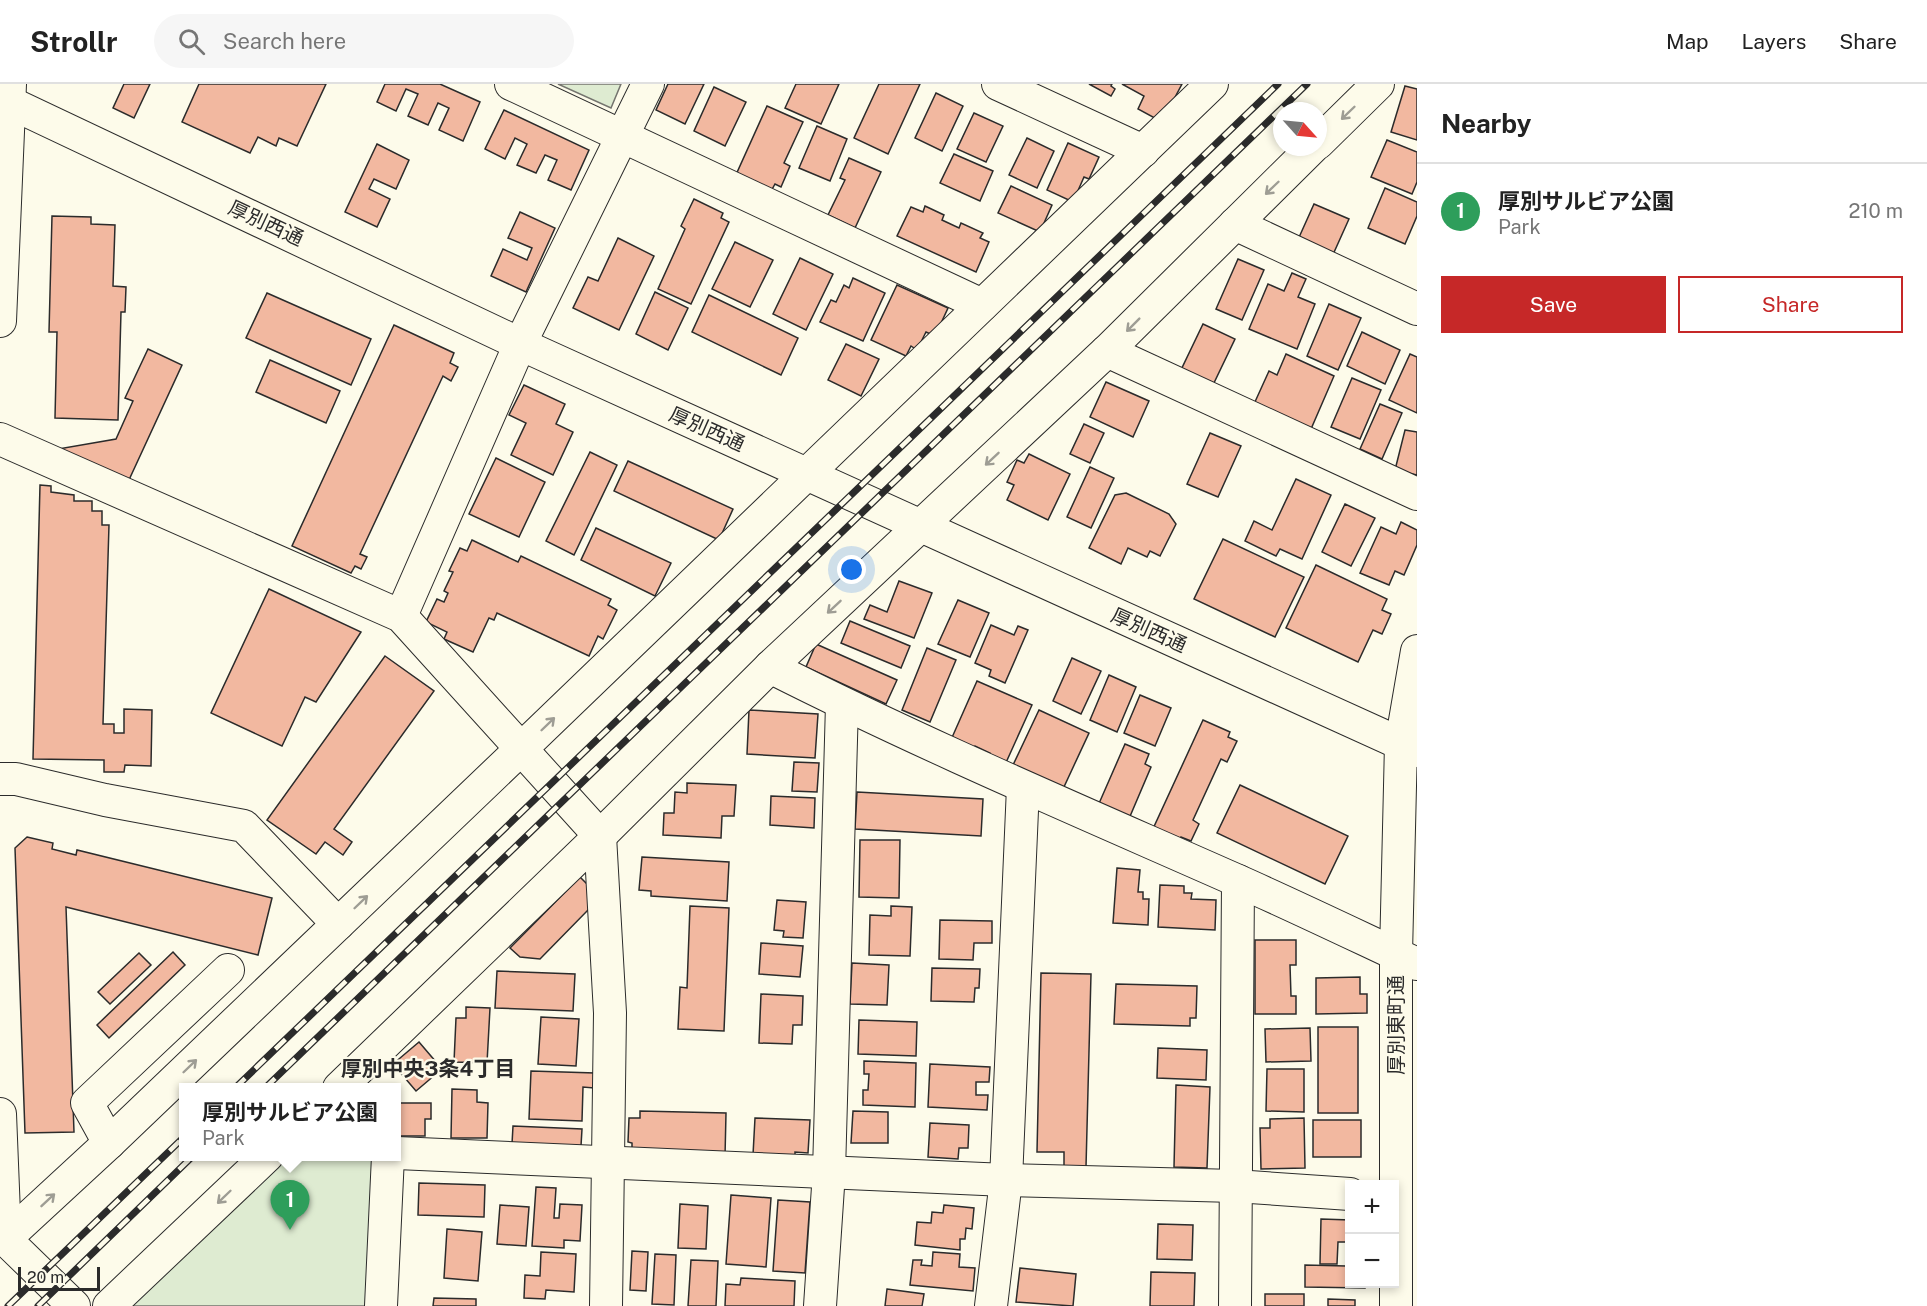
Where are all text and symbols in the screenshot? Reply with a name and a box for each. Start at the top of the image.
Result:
search box [154,14,574,68]
text: Strollr [30,25,118,58]
icon: search [175,25,208,58]
text: Search here [223,28,346,54]
text: Map [1666,29,1709,54]
text: Layers [1742,29,1806,54]
text: Share [1839,29,1897,54]
north arrow [1273,102,1327,156]
one-way arrow [1340,106,1355,121]
text: Nearby [1441,108,1531,139]
one-way arrow [1264,181,1279,195]
text: 厚別サルビア公園 [1498,188,1674,214]
street label: 厚別西通 [225,195,307,251]
text: 1 [1456,199,1465,223]
text: 210 m [1849,199,1903,223]
text: Park [1498,215,1541,239]
button: Save [1441,276,1666,333]
button: Share [1678,276,1903,333]
one-way arrow [1126,318,1141,333]
street label: 厚別西通 [666,402,748,456]
one-way arrow [984,452,999,466]
your location [837,555,866,584]
one-way arrow [826,600,841,614]
street label: 厚別西通 [1108,603,1190,657]
one-way arrow [540,716,555,731]
one-way arrow [353,895,368,909]
street label: 厚別東町通 [1384,975,1408,1075]
district label: 厚別中央3条4丁目 [341,1056,515,1081]
one-way arrow [182,1059,197,1073]
popup [179,1083,401,1161]
text: 厚別サルビア公園 [202,1099,378,1125]
text: Park [202,1126,245,1150]
pin: 1 [270,1180,310,1230]
map controls [1345,1180,1399,1288]
button: + [1345,1180,1399,1234]
one-way arrow [217,1190,232,1204]
one-way arrow [41,1193,56,1207]
button: − [1345,1234,1399,1288]
scale bar [18,1264,100,1292]
text: 20 m [27,1268,64,1287]

